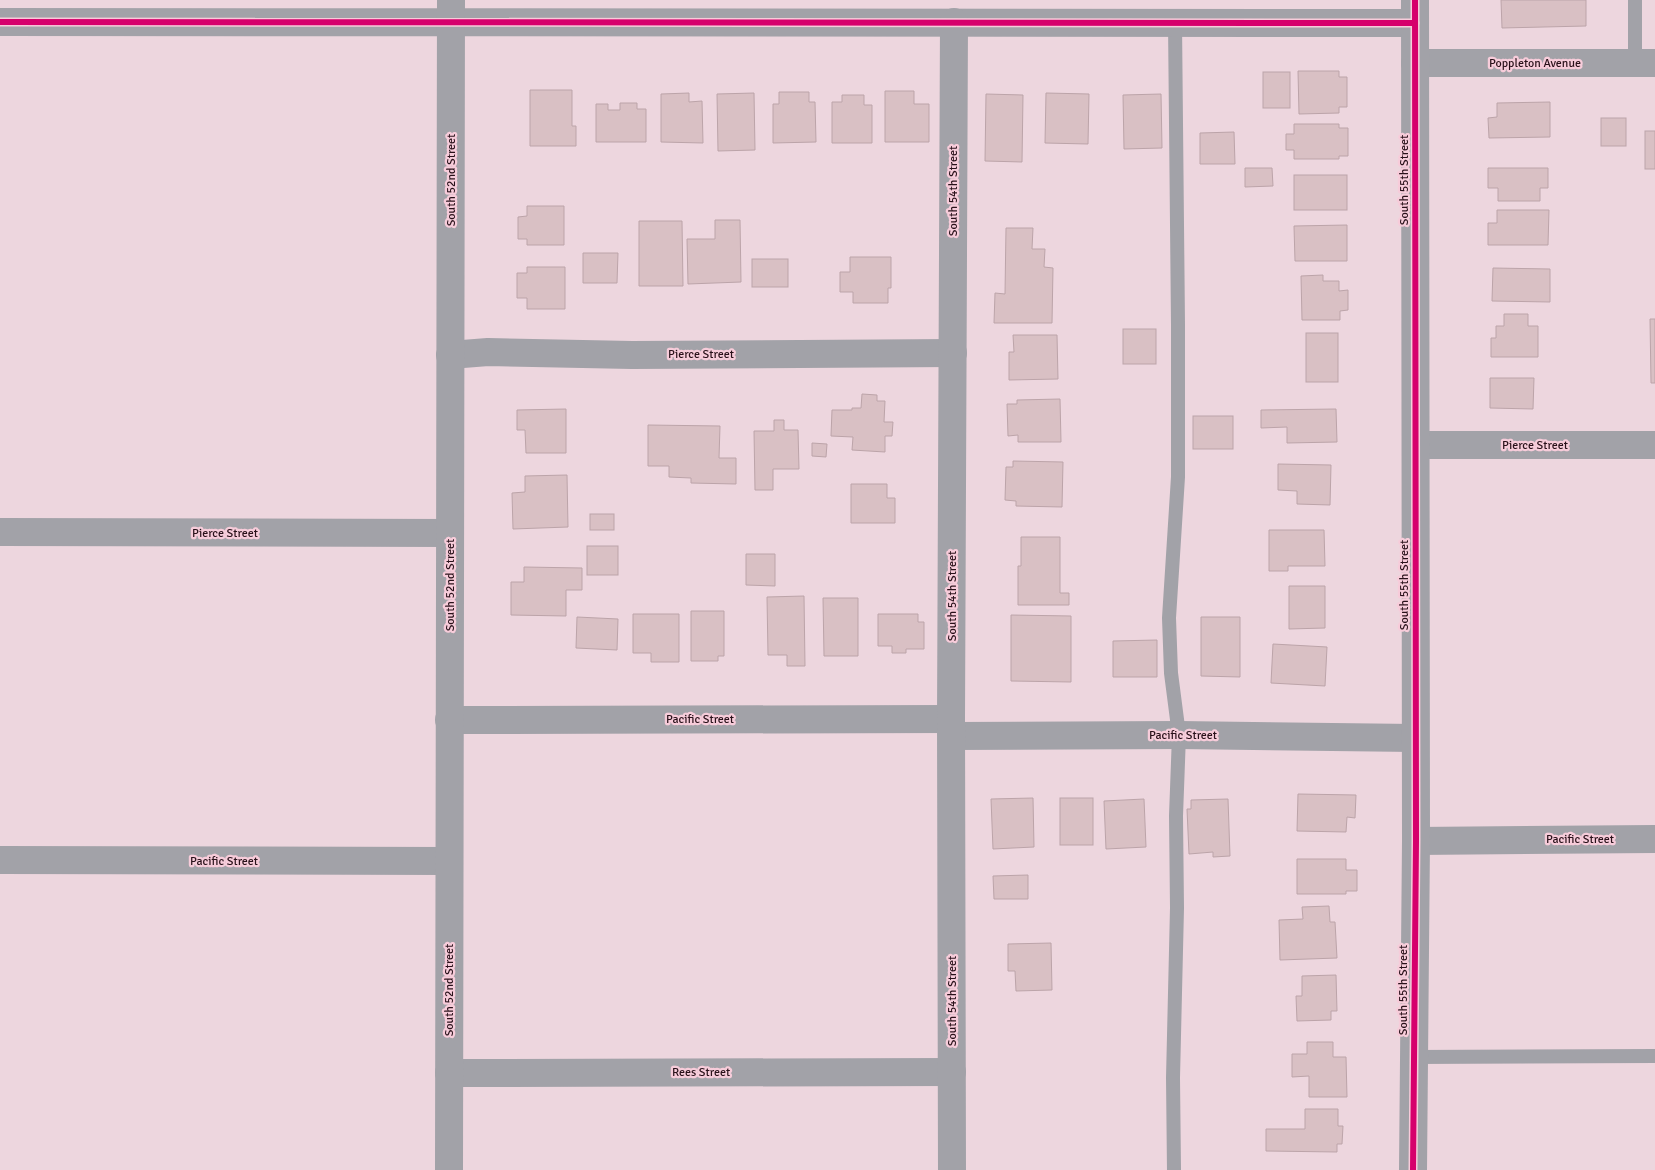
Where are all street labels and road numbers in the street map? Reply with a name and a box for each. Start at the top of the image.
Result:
street label: Poppleton Avenue [1489,56,1581,71]
street label: South 52nd Street [444,134,459,226]
street label: South 55th Street [1397,135,1412,225]
street label: South 54th Street [946,146,961,236]
street label: Pierce Street [668,347,734,362]
street label: Pierce Street [1502,438,1568,453]
street label: Pierce Street [192,526,258,541]
street label: South 52nd Street [443,539,458,631]
street label: South 55th Street [1397,540,1412,630]
street label: South 54th Street [945,551,960,641]
street label: Pacific Street [666,712,734,727]
street label: Pacific Street [1149,728,1217,743]
street label: Pacific Street [1546,832,1614,847]
street label: Pacific Street [190,854,258,869]
street label: South 52nd Street [442,944,457,1036]
street label: South 55th Street [1396,945,1411,1035]
street label: South 54th Street [945,956,960,1046]
street label: Rees Street [672,1065,730,1080]

